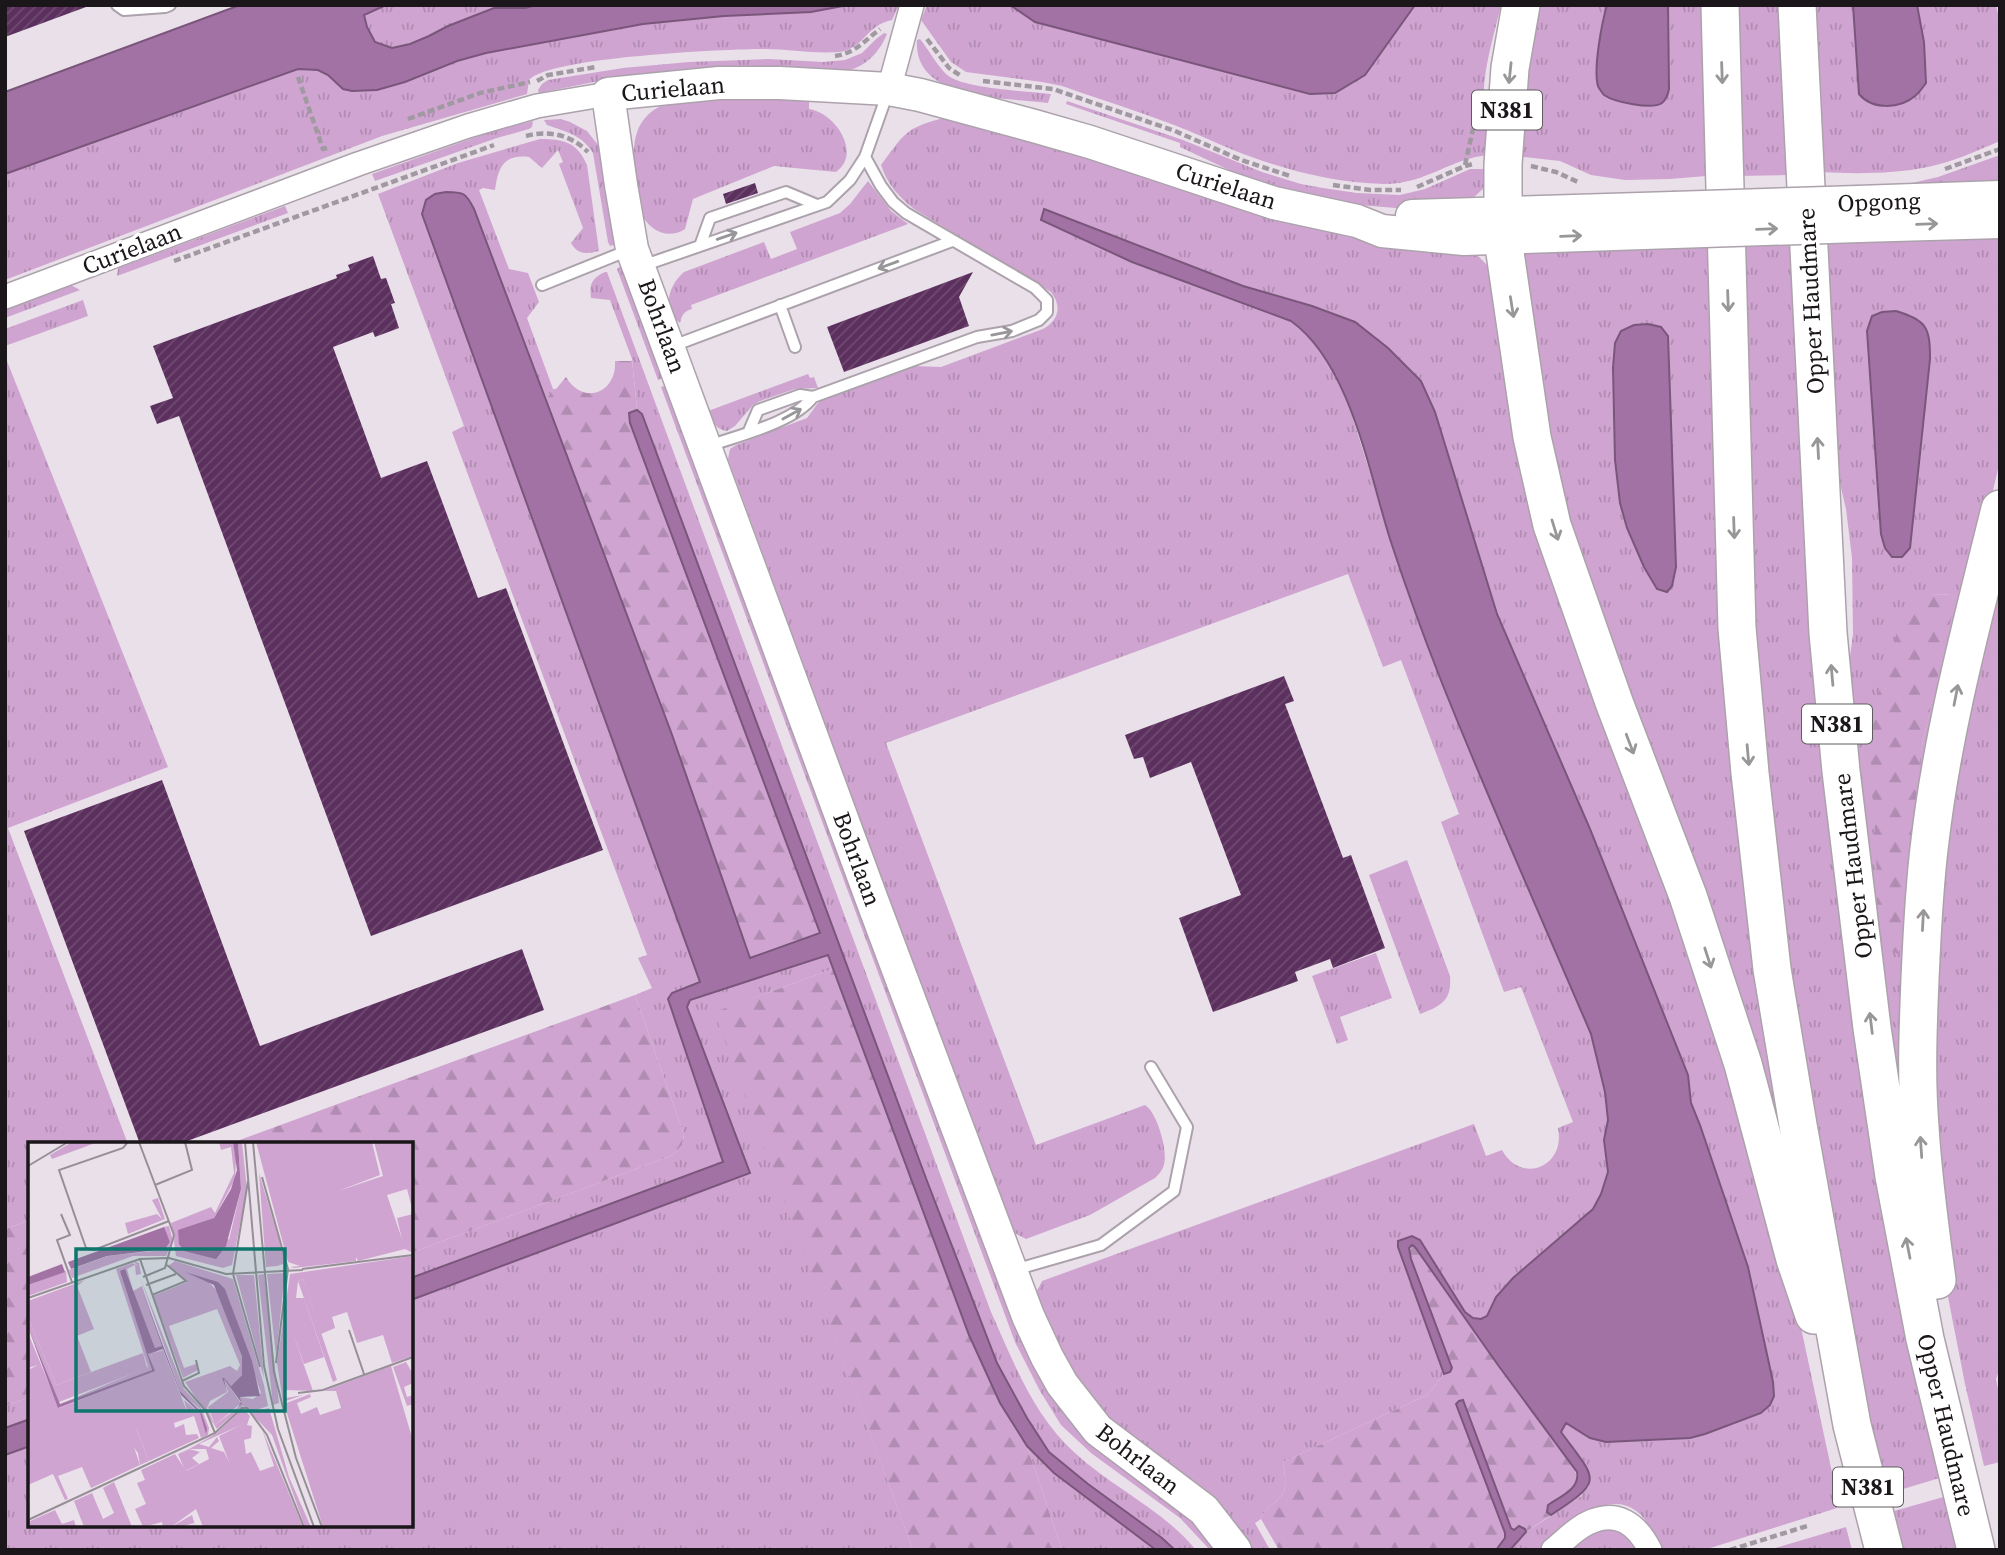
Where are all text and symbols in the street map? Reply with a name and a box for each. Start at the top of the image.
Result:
one-way arrow [1503,61,1516,83]
one-way arrow [1715,62,1729,85]
street label: Curielaan [620,68,726,109]
road number: N381 [1472,90,1542,130]
street label: Curielaan [1172,154,1281,217]
street label: Opgong [1837,184,1921,219]
street label: Opper Haudmare [1789,207,1832,395]
street label: Curielaan [77,214,186,283]
one-way arrow [1915,217,1938,231]
one-way arrow [1755,223,1778,236]
one-way arrow [716,229,738,242]
one-way arrow [1559,230,1582,243]
one-way arrow [878,260,900,272]
street label: Bohrlaan [630,274,695,378]
one-way arrow [1721,289,1735,312]
one-way arrow [1506,295,1519,318]
one-way arrow [990,325,1013,339]
one-way arrow [782,407,802,421]
one-way arrow [1812,437,1825,460]
one-way arrow [1727,517,1741,540]
one-way arrow [1549,519,1562,541]
one-way arrow [1825,665,1838,687]
one-way arrow [1950,684,1964,707]
road number: N381 [1802,704,1872,744]
one-way arrow [1625,733,1637,755]
one-way arrow [1742,743,1755,766]
street label: Opper Haudmare [1825,771,1880,961]
street label: Bohrlaan [825,807,890,911]
one-way arrow [1916,908,1929,931]
one-way arrow [1703,947,1716,969]
one-way arrow [1865,1012,1878,1035]
one-way arrow [1914,1136,1927,1159]
inset map [28,1142,413,1527]
one-way arrow [1900,1237,1914,1260]
street label: Opper Haudmare [1909,1330,1984,1519]
street label: Bohrlaan [1089,1415,1187,1502]
road number: N381 [1833,1468,1903,1506]

